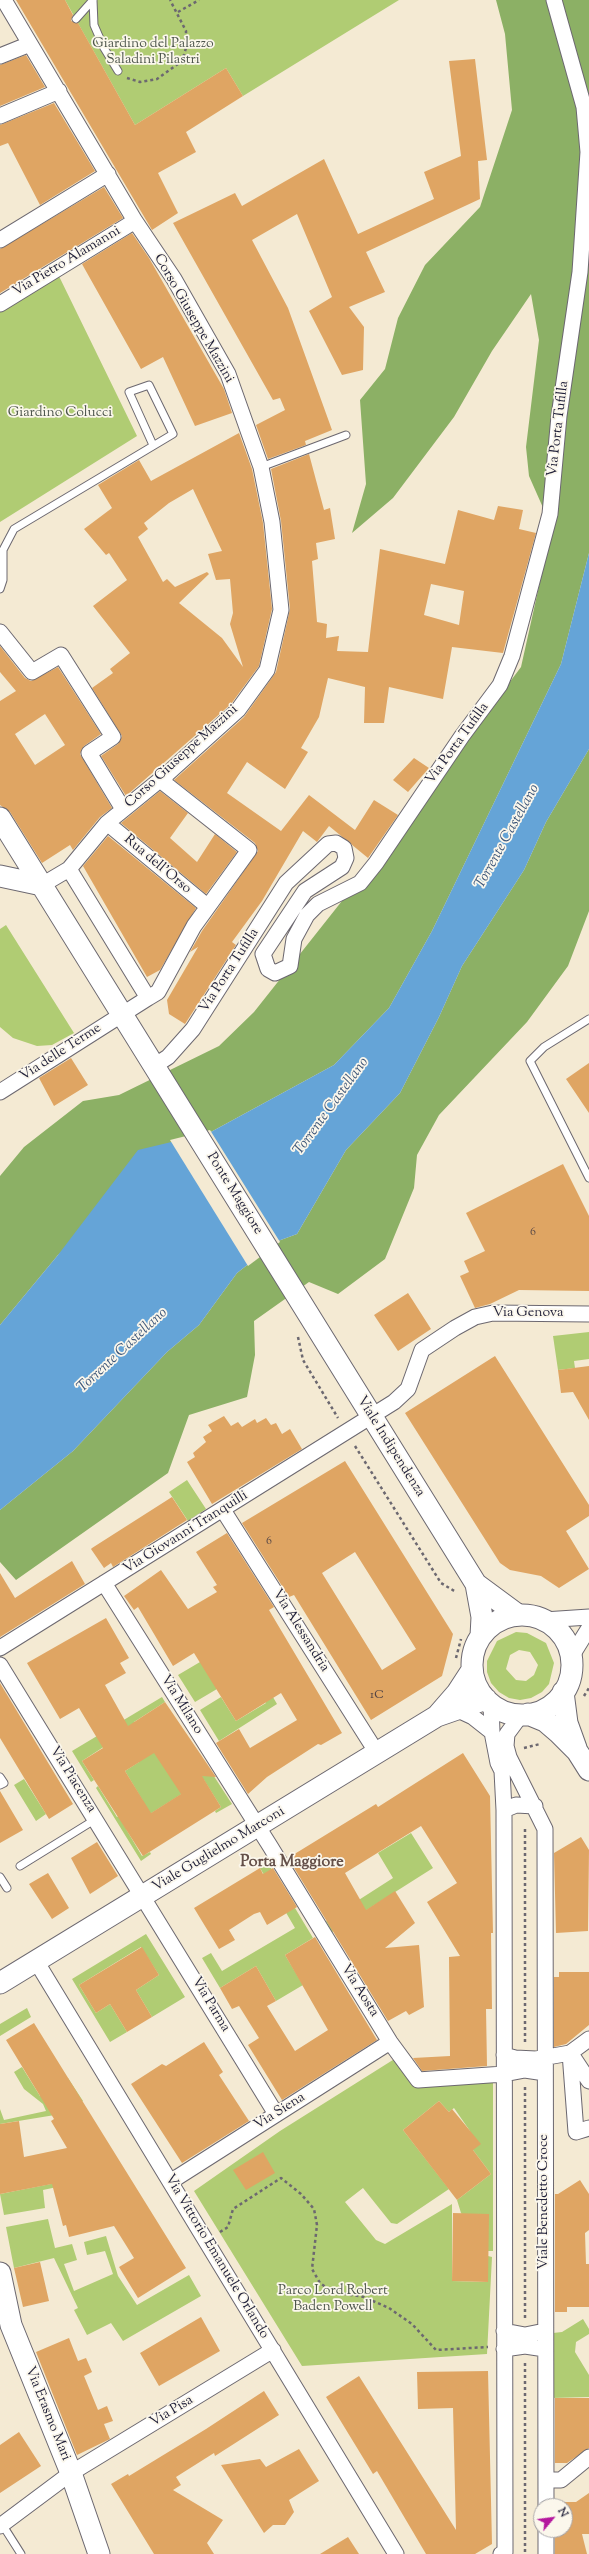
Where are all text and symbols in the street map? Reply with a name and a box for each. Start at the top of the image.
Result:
park label: Giardino del Palazzo Saladini Pilastri [92,37,214,70]
street label: Via Pietro Alamanni [10,223,124,301]
street label: Corso Giuseppe Mazzini [149,251,237,387]
street label: Via Porta Tufilla [545,380,573,478]
park label: Giardino Colucci [8,406,112,422]
street label: Via Porta Tufilla [423,700,493,788]
street label: Corso Giuseppe Mazzini [122,702,242,812]
water label: Torrente Castellano [472,782,544,892]
street label: Rua dell'Orso [120,832,194,898]
street label: Via Porta Tufilla [197,926,263,1016]
street label: Via delle Terme [17,1020,105,1086]
water label: Torrente Castellano [290,1055,374,1159]
street label: Ponte Maggiore [202,1150,266,1238]
house number: 6 [530,1226,536,1240]
water label: Torrente Castellano [74,1305,172,1397]
street label: Via Genova [492,1306,564,1322]
street label: Viale Indipendenza [352,1394,428,1500]
street label: Via Giovanni Tranquilli [121,1488,251,1578]
house number: 6 [266,1535,272,1549]
street label: Via Alessandria [268,1586,332,1676]
street label: Via Milano [156,1672,206,1738]
house number: 1C [370,1689,384,1703]
street label: Via Piacenza [45,1744,99,1816]
street label: Viale Guglielmo Marconi [150,1804,288,1896]
district label: Porta Maggiore [240,1853,344,1873]
street label: Via Aosta [336,1962,382,2020]
street label: Via Parma [187,1974,233,2036]
street label: Via Siena [251,2090,309,2134]
street label: Viale Benedetto Croce [537,2134,553,2270]
street label: Via Vittorio Emanuele Orlando [160,2172,272,2342]
park label: Parco Lord Robert Baden Powell [278,2284,388,2316]
street label: Via Erasmo Mari [20,2365,74,2463]
street label: Via Pisa [147,2393,197,2431]
north arrow [533,2498,573,2538]
text: N [553,2505,572,2520]

